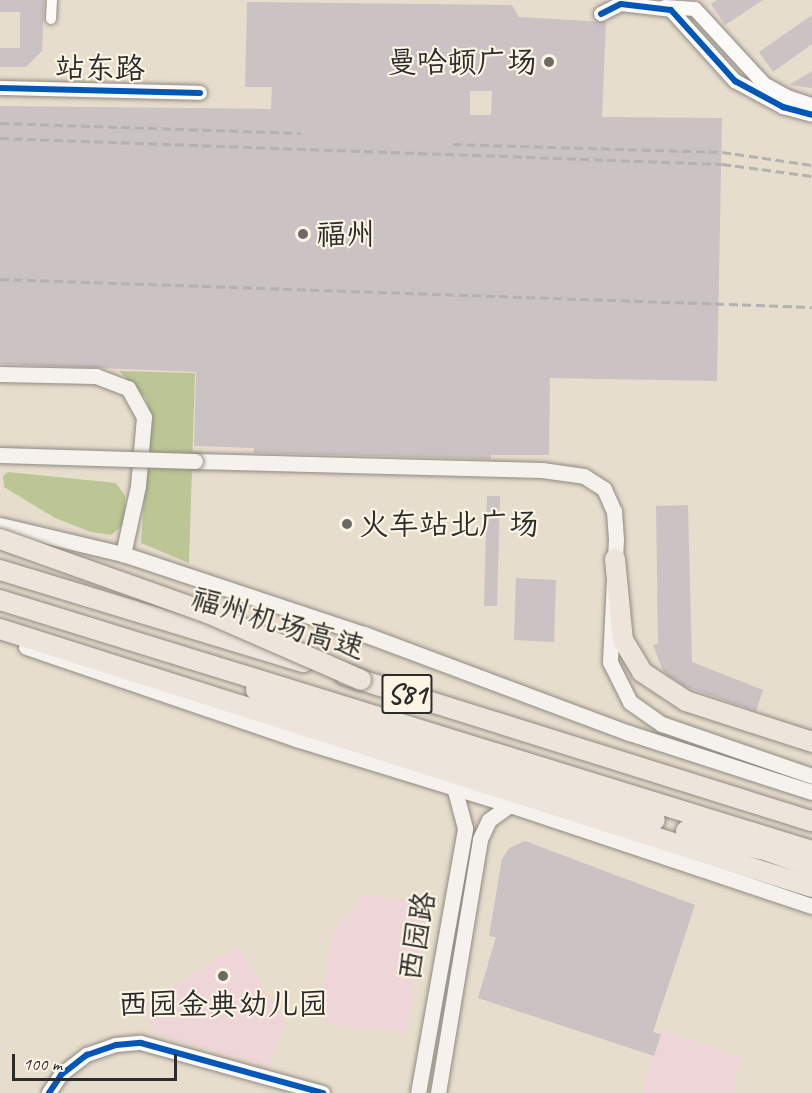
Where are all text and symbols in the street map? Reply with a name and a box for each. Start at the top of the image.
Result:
place label: 曼哈顿广场 [387,44,537,80]
street label: 站东路 [55,49,145,87]
marker: 曼哈顿广场 [542,55,556,69]
place label: 福州 [316,216,376,252]
marker: 福州 [294,225,312,243]
place label: 火车站北广场 [359,506,539,542]
marker: 火车站北广场 [340,517,354,531]
street label: 福州机场高速 [187,579,369,667]
road number: S81 [380,669,434,719]
street label: 西园路 [391,889,443,983]
marker: 西园金典幼儿园 [216,969,230,983]
place label: 西园金典幼儿园 [118,986,328,1022]
scale bar [15,1042,180,1080]
text: 100 m [23,1053,62,1075]

